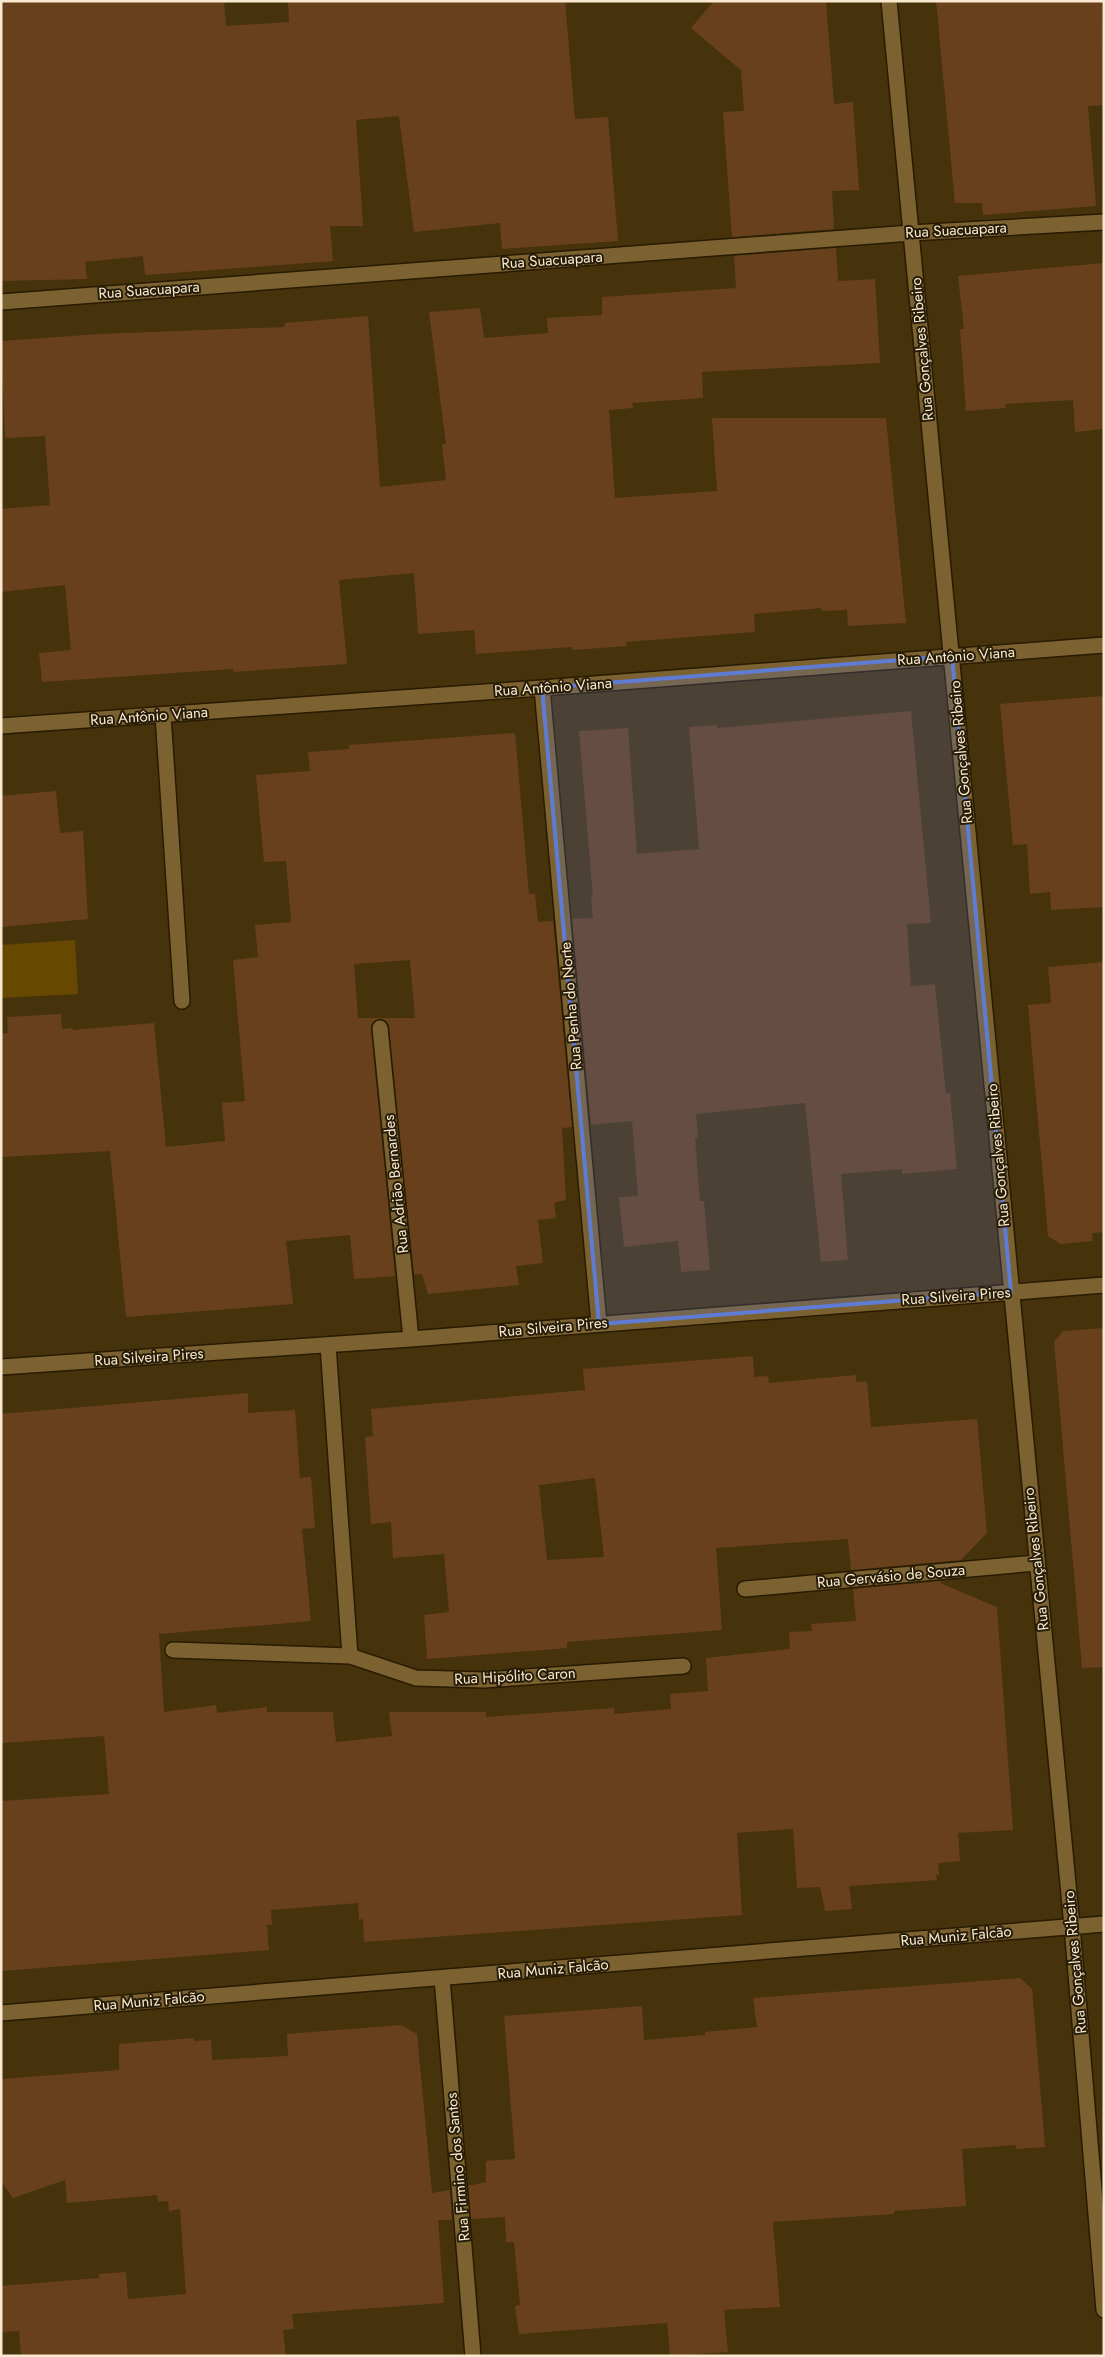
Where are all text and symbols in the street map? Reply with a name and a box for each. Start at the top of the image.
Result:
street label: Rua Suacuapara [905,216,1007,244]
street label: Rua Suacuapara [501,245,603,275]
street label: Rua Suacuapara [98,275,200,305]
street label: Rua Gonçalves Ribeiro [905,276,939,422]
street label: Rua Antônio Viana [896,641,1016,671]
street label: Rua Antônio Viana [493,672,613,702]
street label: Rua Gonçalves Ribeiro [944,679,978,825]
street label: Rua Antônio Viana [89,701,209,731]
street label: Rua Penha do Norte [554,941,588,1071]
street label: Rua Gonçalves Ribeiro [981,1082,1015,1228]
street label: Rua Adrião Bernardes [378,1114,414,1254]
street label: Rua Silveira Pires [901,1281,1011,1311]
street label: Rua Silveira Pires [498,1311,608,1343]
street label: Rua Silveira Pires [94,1342,204,1372]
street label: Rua Gonçalves Ribeiro [1018,1486,1054,1632]
street label: Rua Gervásio de Souza [816,1559,966,1593]
street label: Rua Hipólito Caron [454,1662,576,1690]
street label: Rua Gonçalves Ribeiro [1058,1889,1092,2035]
street label: Rua Muniz Falcão [899,1920,1013,1952]
street label: Rua Muniz Falcão [496,1953,610,1985]
street label: Rua Muniz Falcão [92,1985,206,2017]
street label: Rua Firmino dos Santos [441,2092,475,2242]

